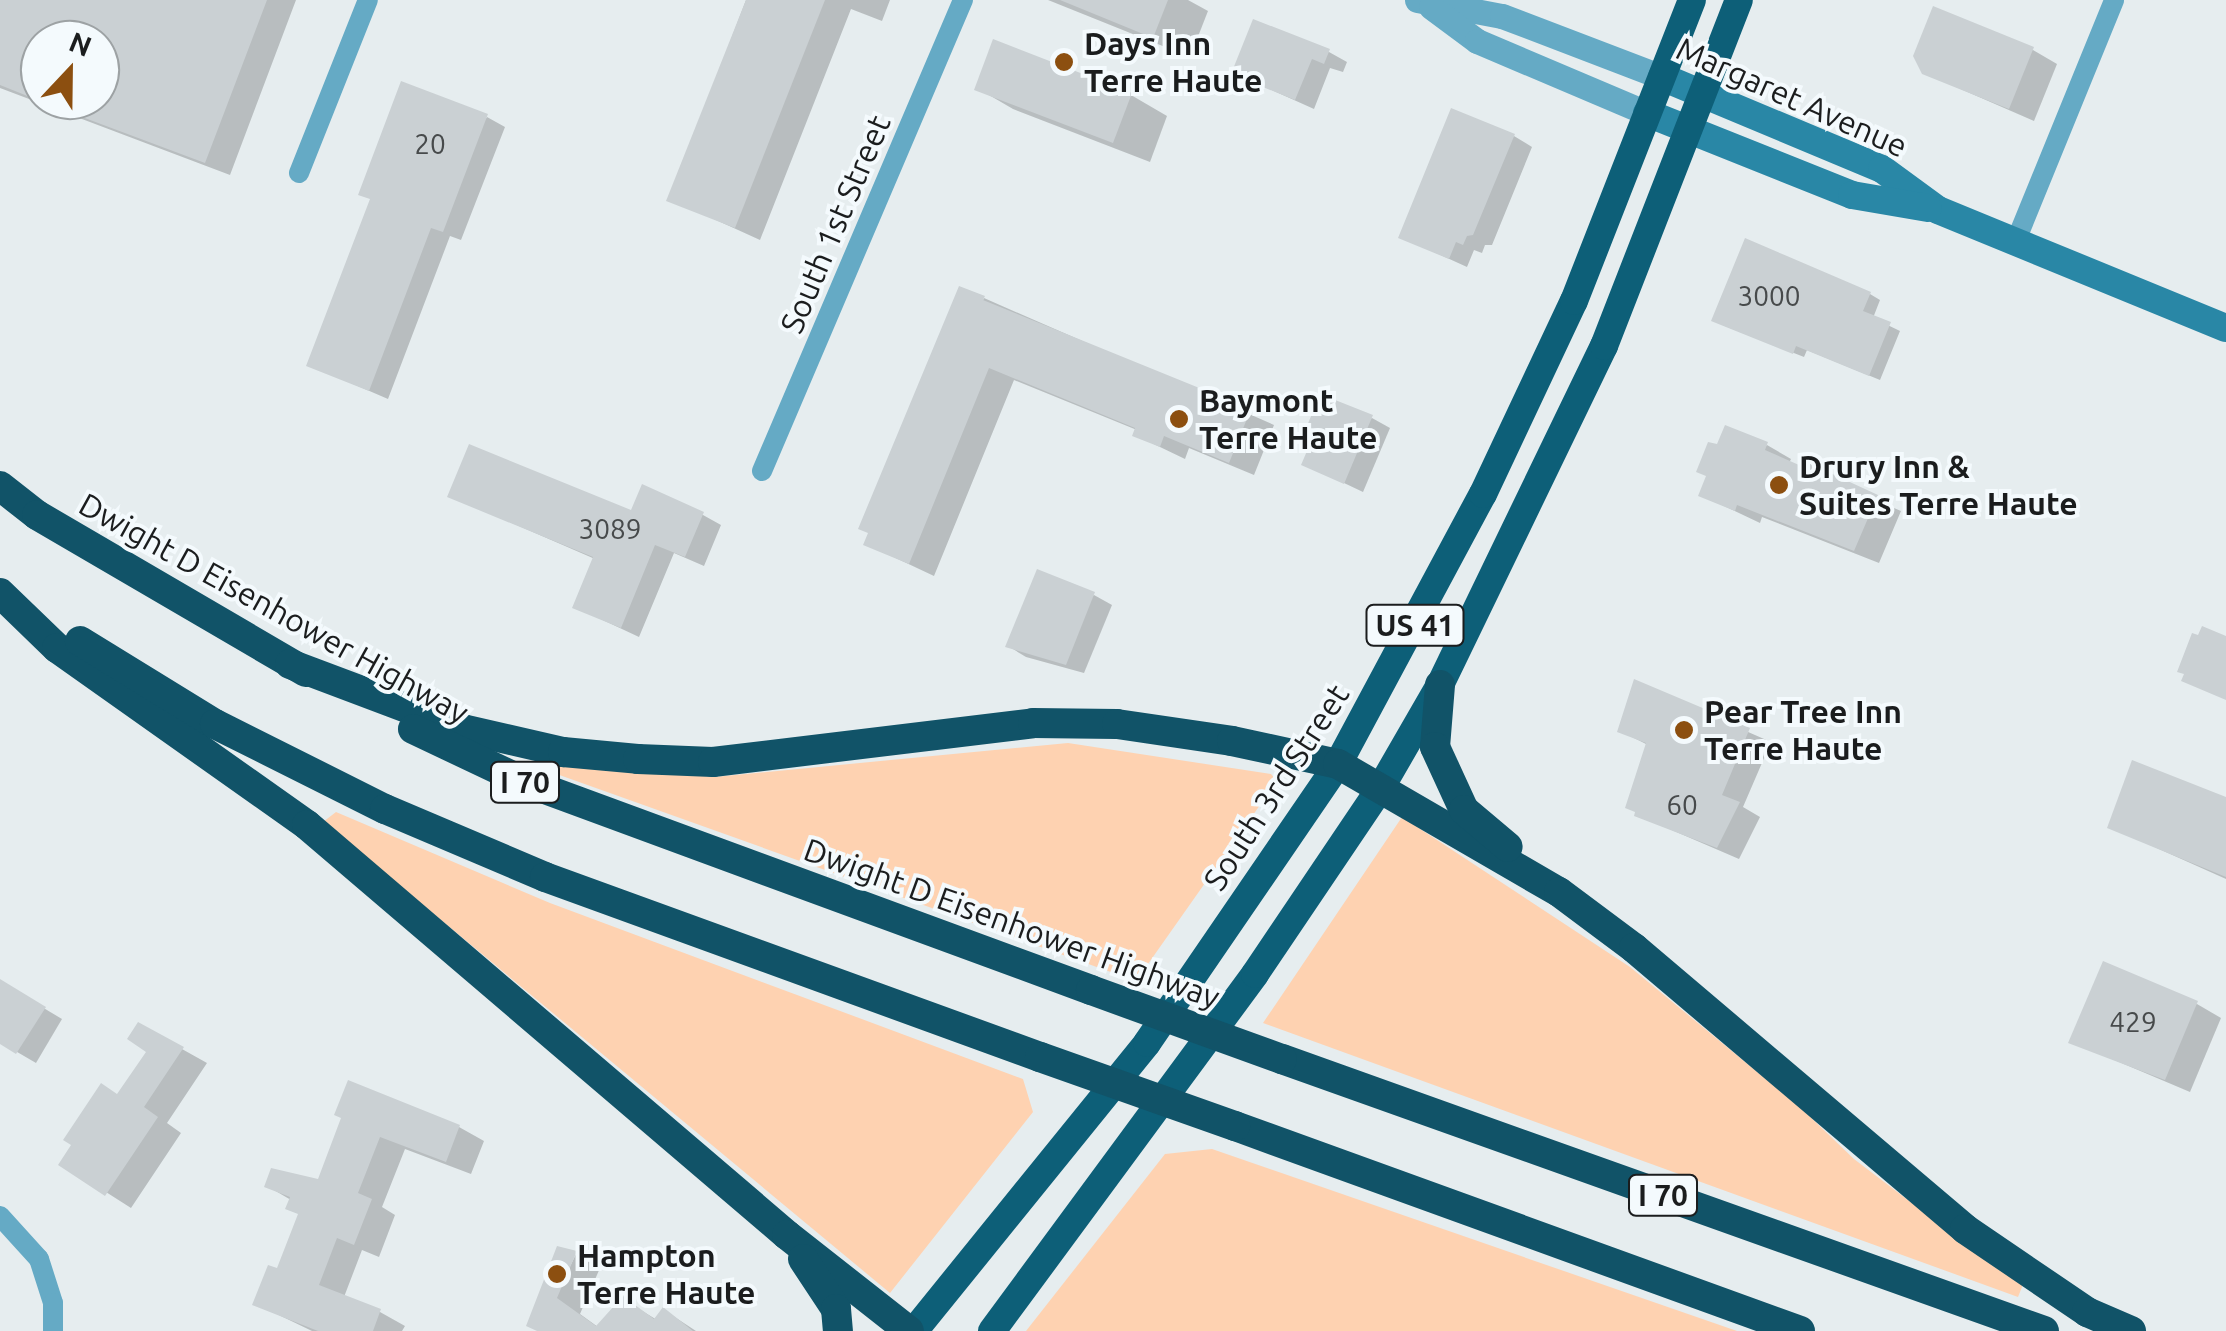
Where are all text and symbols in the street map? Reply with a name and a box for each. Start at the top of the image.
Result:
north arrow [20,20,120,120]
text: N [65,25,96,62]
place label: Days Inn Terre Haute [1084,25,1263,100]
street label: Margaret Avenue [1671,29,1913,165]
marker: Days Inn Terre Haute [1053,51,1075,73]
street label: South 1st Street [772,109,898,339]
house number: 20 [414,127,446,161]
house number: 3000 [1737,279,1801,313]
place label: Baymont Terre Haute [1199,382,1378,457]
marker: Baymont Terre Haute [1168,408,1190,430]
place label: Drury Inn & Suites Terre Haute [1799,448,2078,523]
marker: Drury Inn & Suites Terre Haute [1768,474,1790,496]
street label: Dwight D Eisenhower Highway [72,485,476,731]
house number: 3089 [578,512,642,546]
road number: US 41 [1365,600,1465,650]
street label: South 3rd Street [1195,677,1357,897]
place label: Pear Tree Inn Terre Haute [1704,693,1902,768]
marker: Pear Tree Inn Terre Haute [1673,719,1695,741]
road number: I 70 [490,757,560,807]
house number: 60 [1666,788,1698,822]
street label: Dwight D Eisenhower Highway [799,830,1225,1016]
house number: 429 [2109,1005,2157,1039]
road number: I 70 [1628,1170,1698,1220]
place label: Hampton Terre Haute [577,1237,756,1312]
marker: Hampton Terre Haute [546,1263,568,1285]

